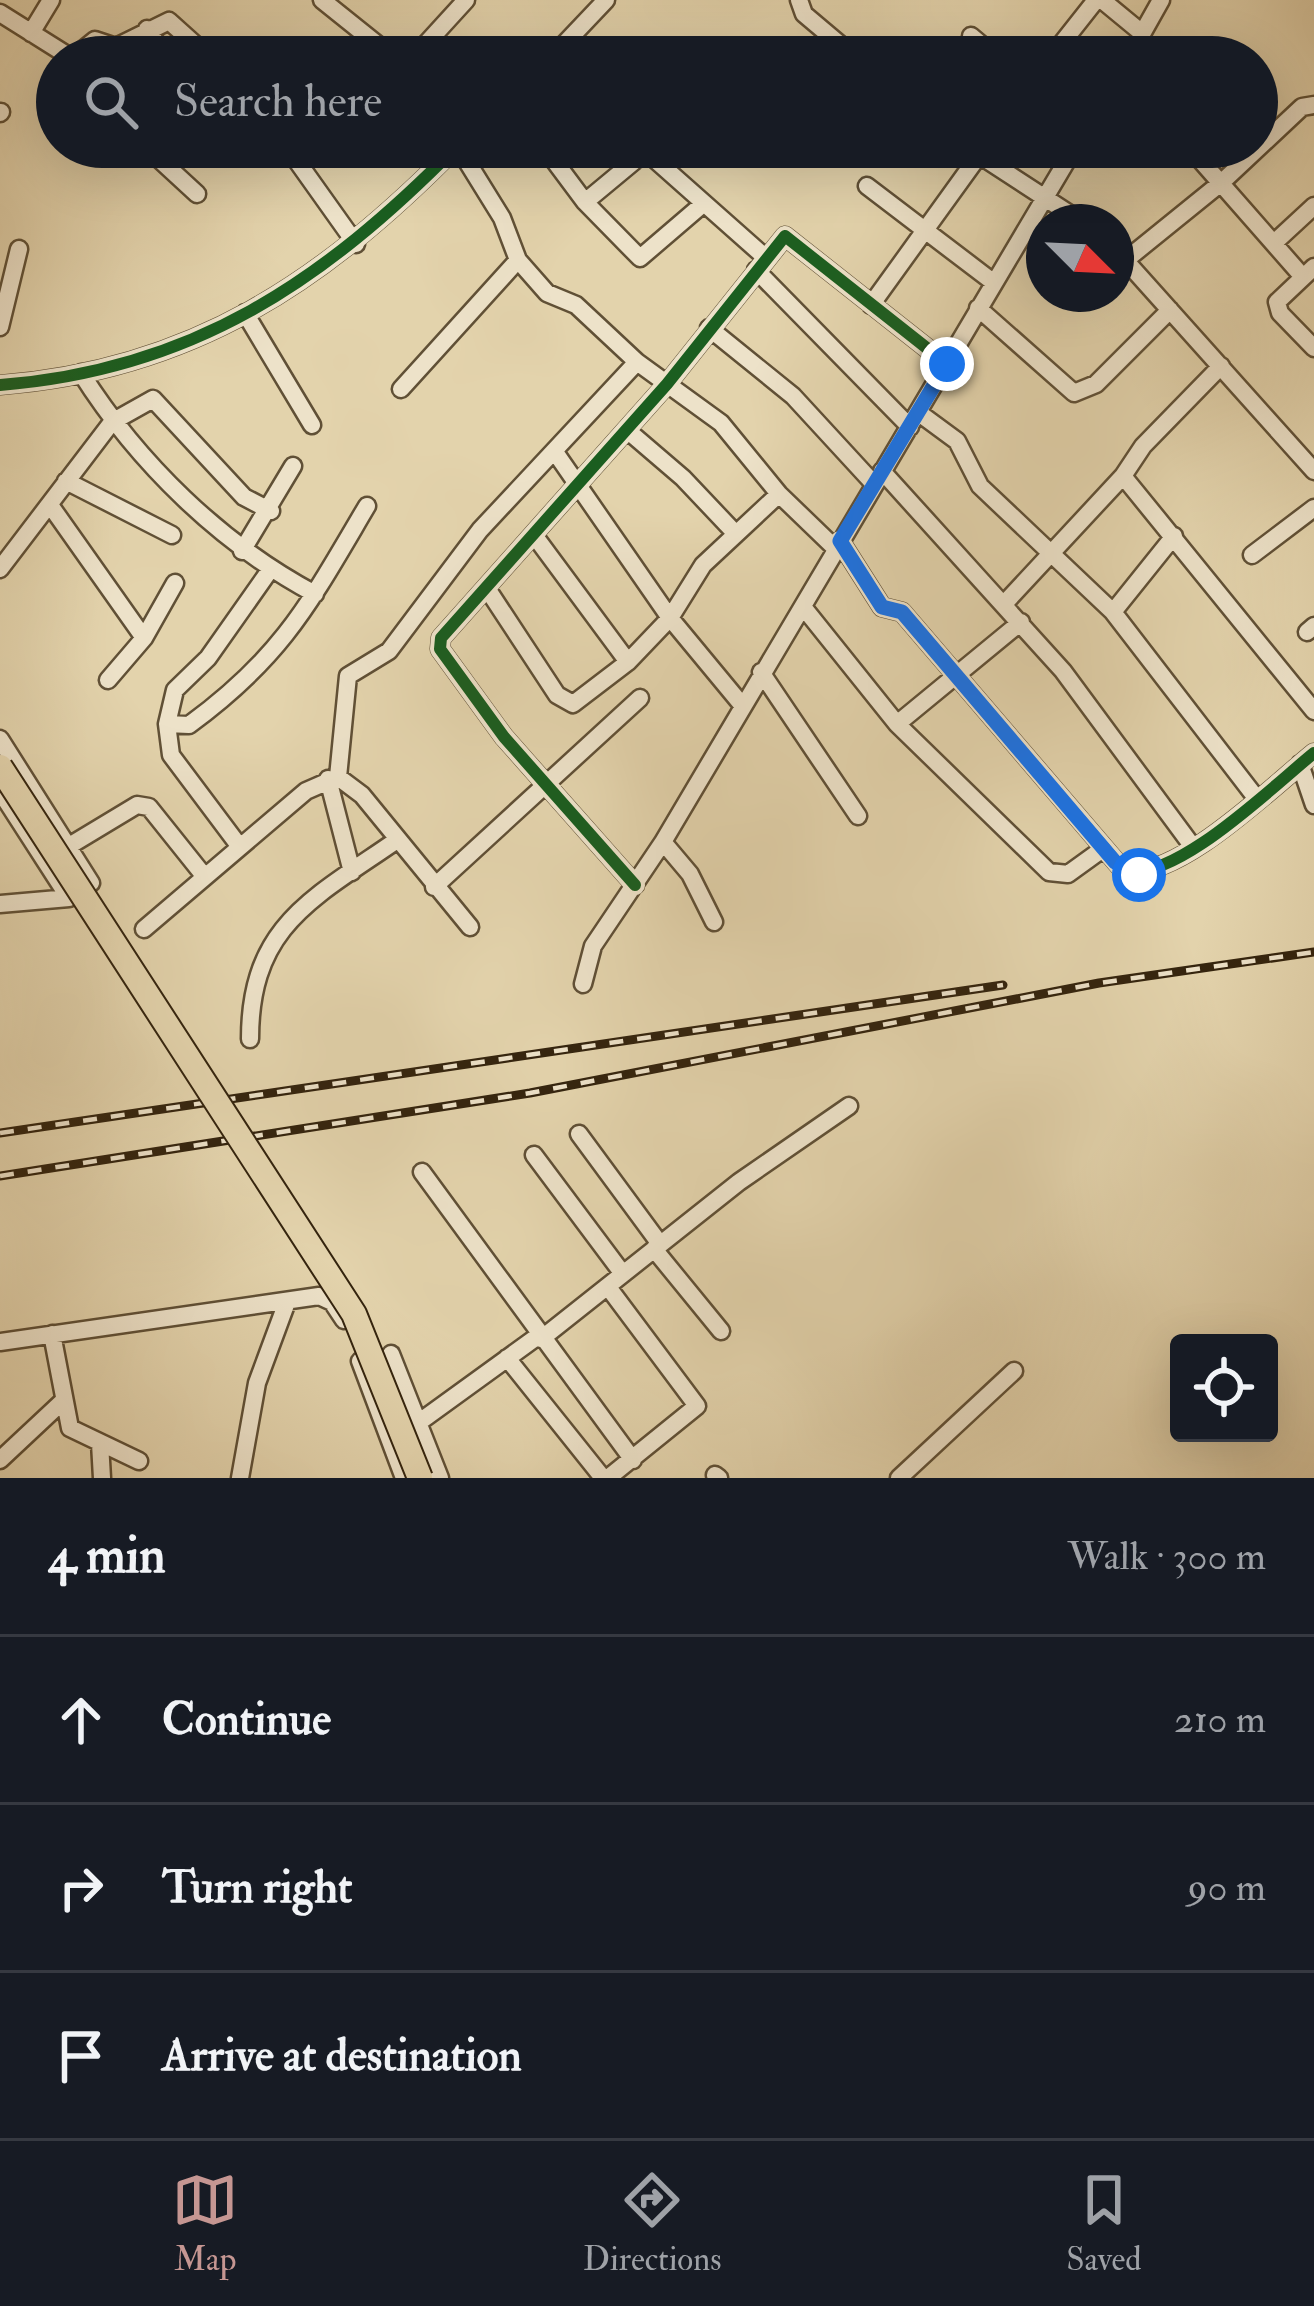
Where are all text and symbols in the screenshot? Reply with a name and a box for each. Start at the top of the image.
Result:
search box [36,36,1278,168]
icon: search [78,69,144,135]
text: Search here [174,74,382,130]
north arrow [1026,204,1134,312]
route end [920,337,974,391]
route start [1112,848,1166,902]
map controls [1170,1334,1278,1442]
button: locate [1170,1334,1278,1442]
text: 4 min [48,1524,166,1588]
text: Walk · 300 m [1068,1532,1266,1581]
icon: ahead [48,1687,114,1753]
text: Continue [162,1692,331,1748]
text: 210 m [1174,1695,1266,1744]
icon: right [48,1855,114,1921]
text: Turn right [162,1860,352,1916]
text: 90 m [1188,1863,1266,1912]
icon: arrive [48,2023,114,2089]
text: Arrive at destination [162,2028,522,2084]
tab: Map [172,2167,238,2280]
tab: Directions [583,2167,722,2280]
tab: Saved [1066,2167,1142,2280]

